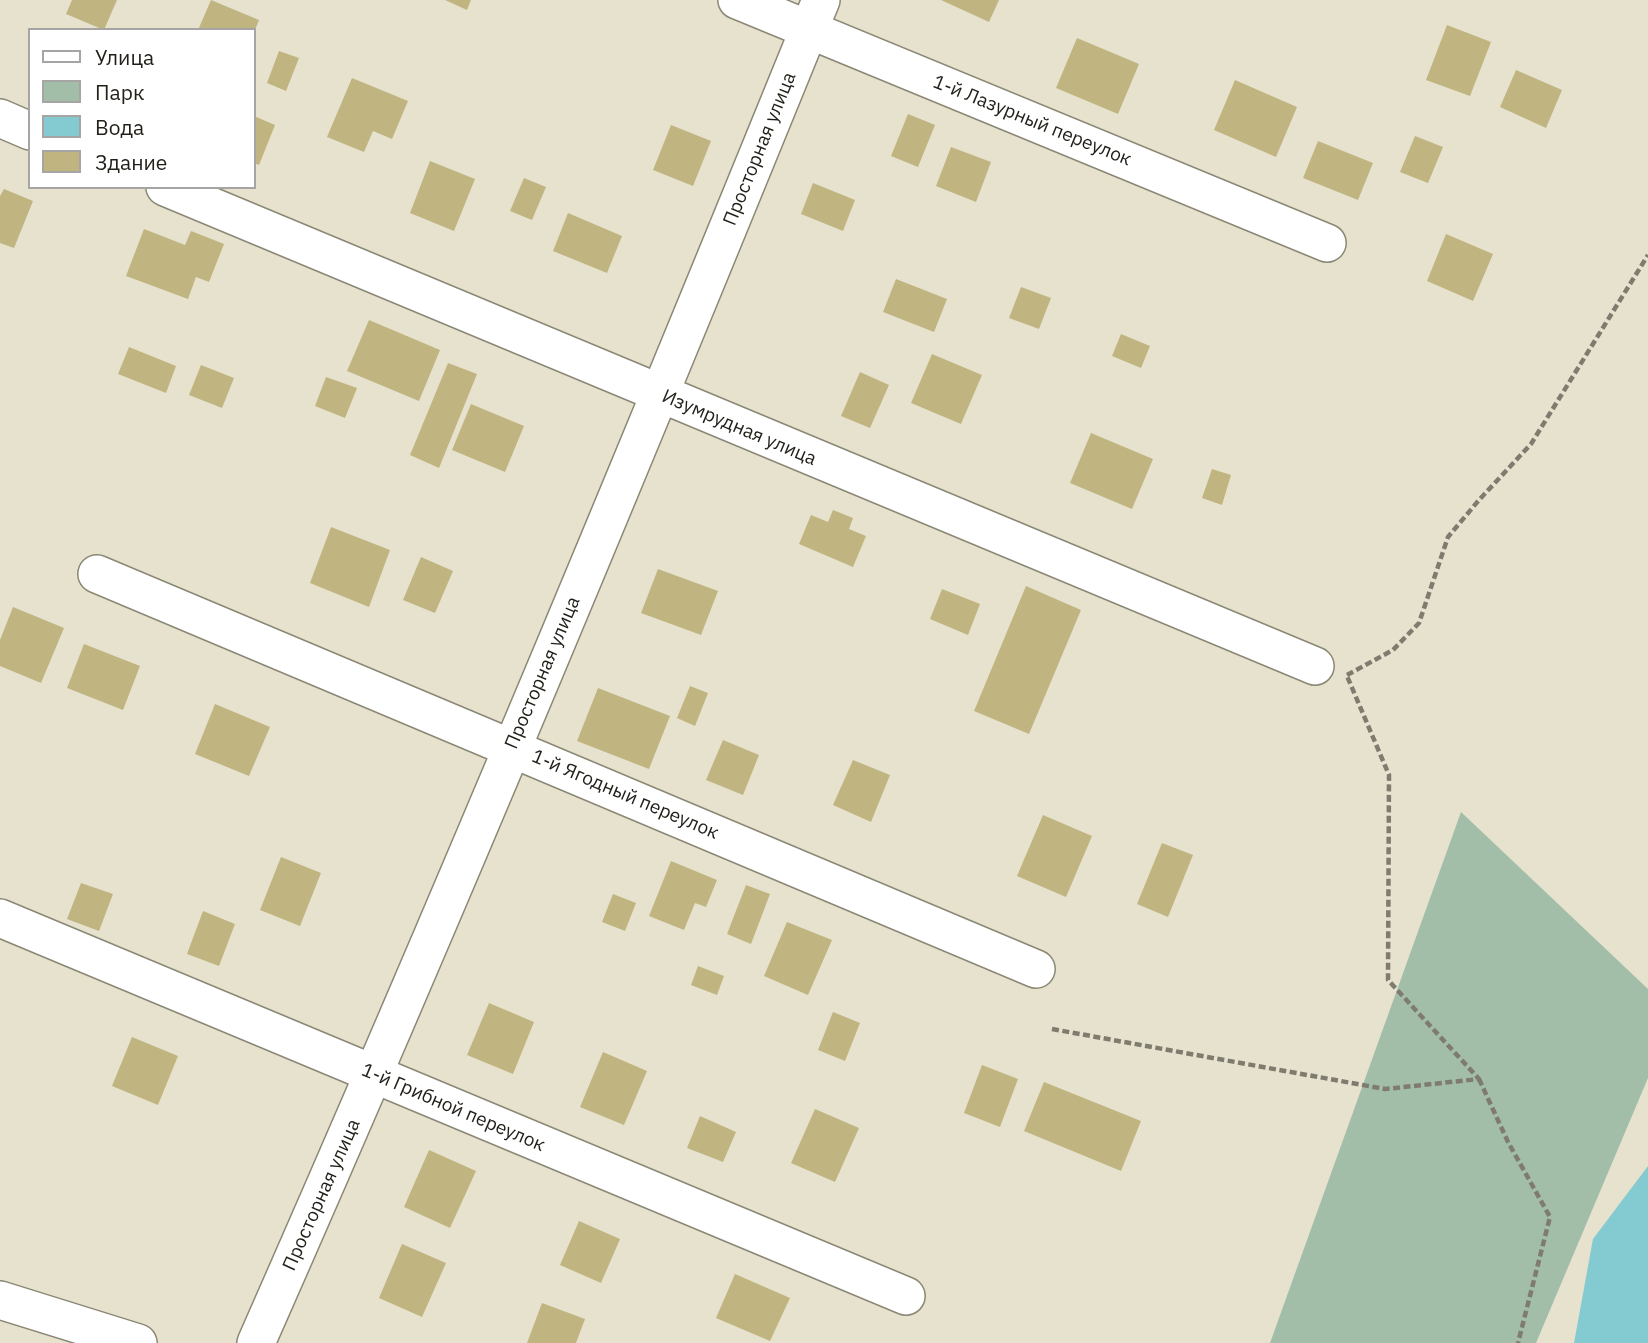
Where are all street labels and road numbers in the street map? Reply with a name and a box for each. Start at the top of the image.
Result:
street label: Просторная улица [719,69,801,229]
street label: 1-й Лазурный переулок [929,71,1135,171]
street label: Изумрудная улица [658,385,820,471]
street label: Просторная улица [501,593,585,753]
street label: 1-й Ягодный переулок [528,745,722,845]
street label: 1-й Грибной переулок [358,1059,548,1157]
street label: Просторная улица [278,1116,366,1274]

